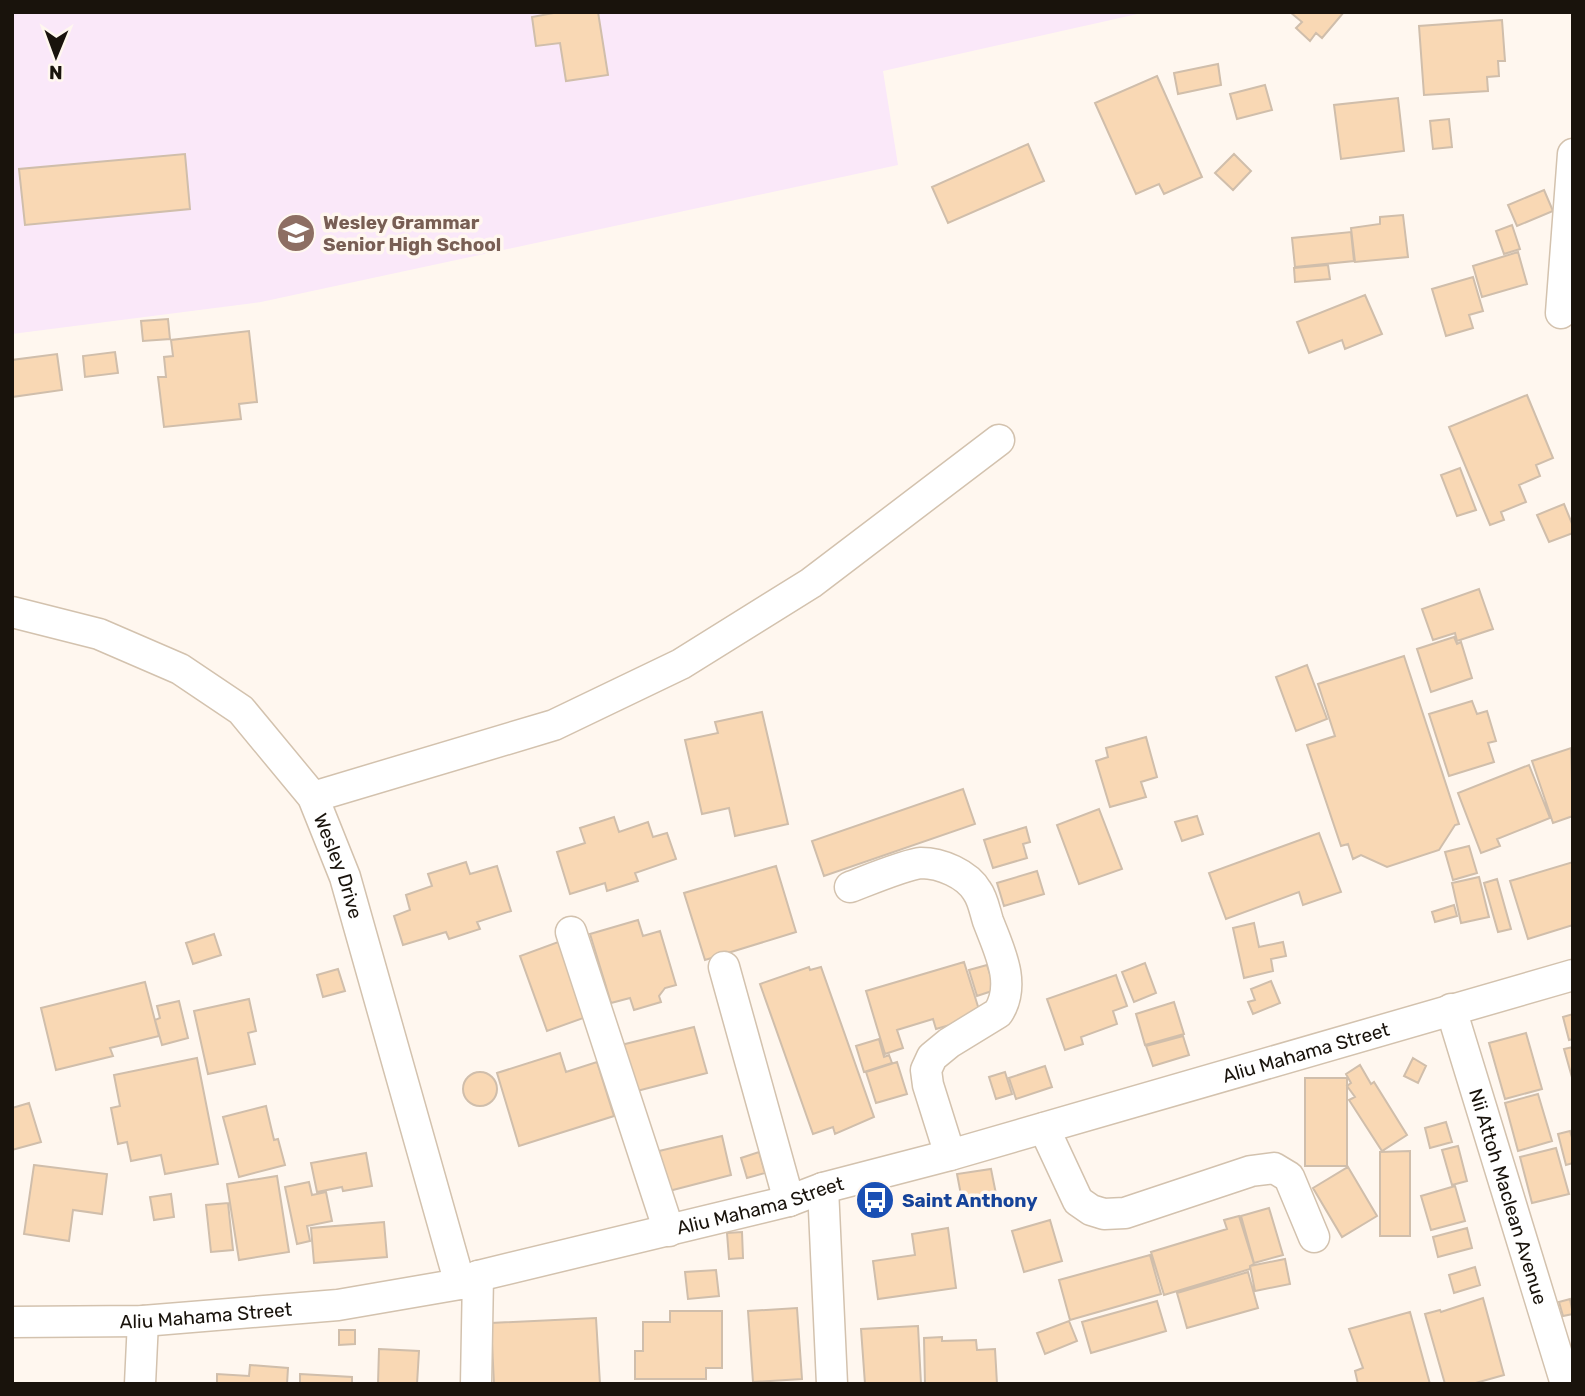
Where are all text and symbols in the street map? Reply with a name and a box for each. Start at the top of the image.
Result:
north arrow [21,21,91,91]
text: N [49,61,63,84]
place label: Wesley Grammar Senior High School [323,211,501,256]
school or university icon: Wesley Grammar Senior High School [275,212,317,254]
street label: Wesley Drive [309,810,368,921]
street label: Aliu Mahama Street [1220,1017,1392,1087]
street label: Nii Attoh Maclean Avenue [1464,1085,1552,1307]
street label: Aliu Mahama Street [674,1171,847,1239]
bus stop icon: Saint Anthony [854,1179,896,1221]
place label: Saint Anthony [902,1189,1038,1212]
street label: Aliu Mahama Street [120,1297,293,1333]

